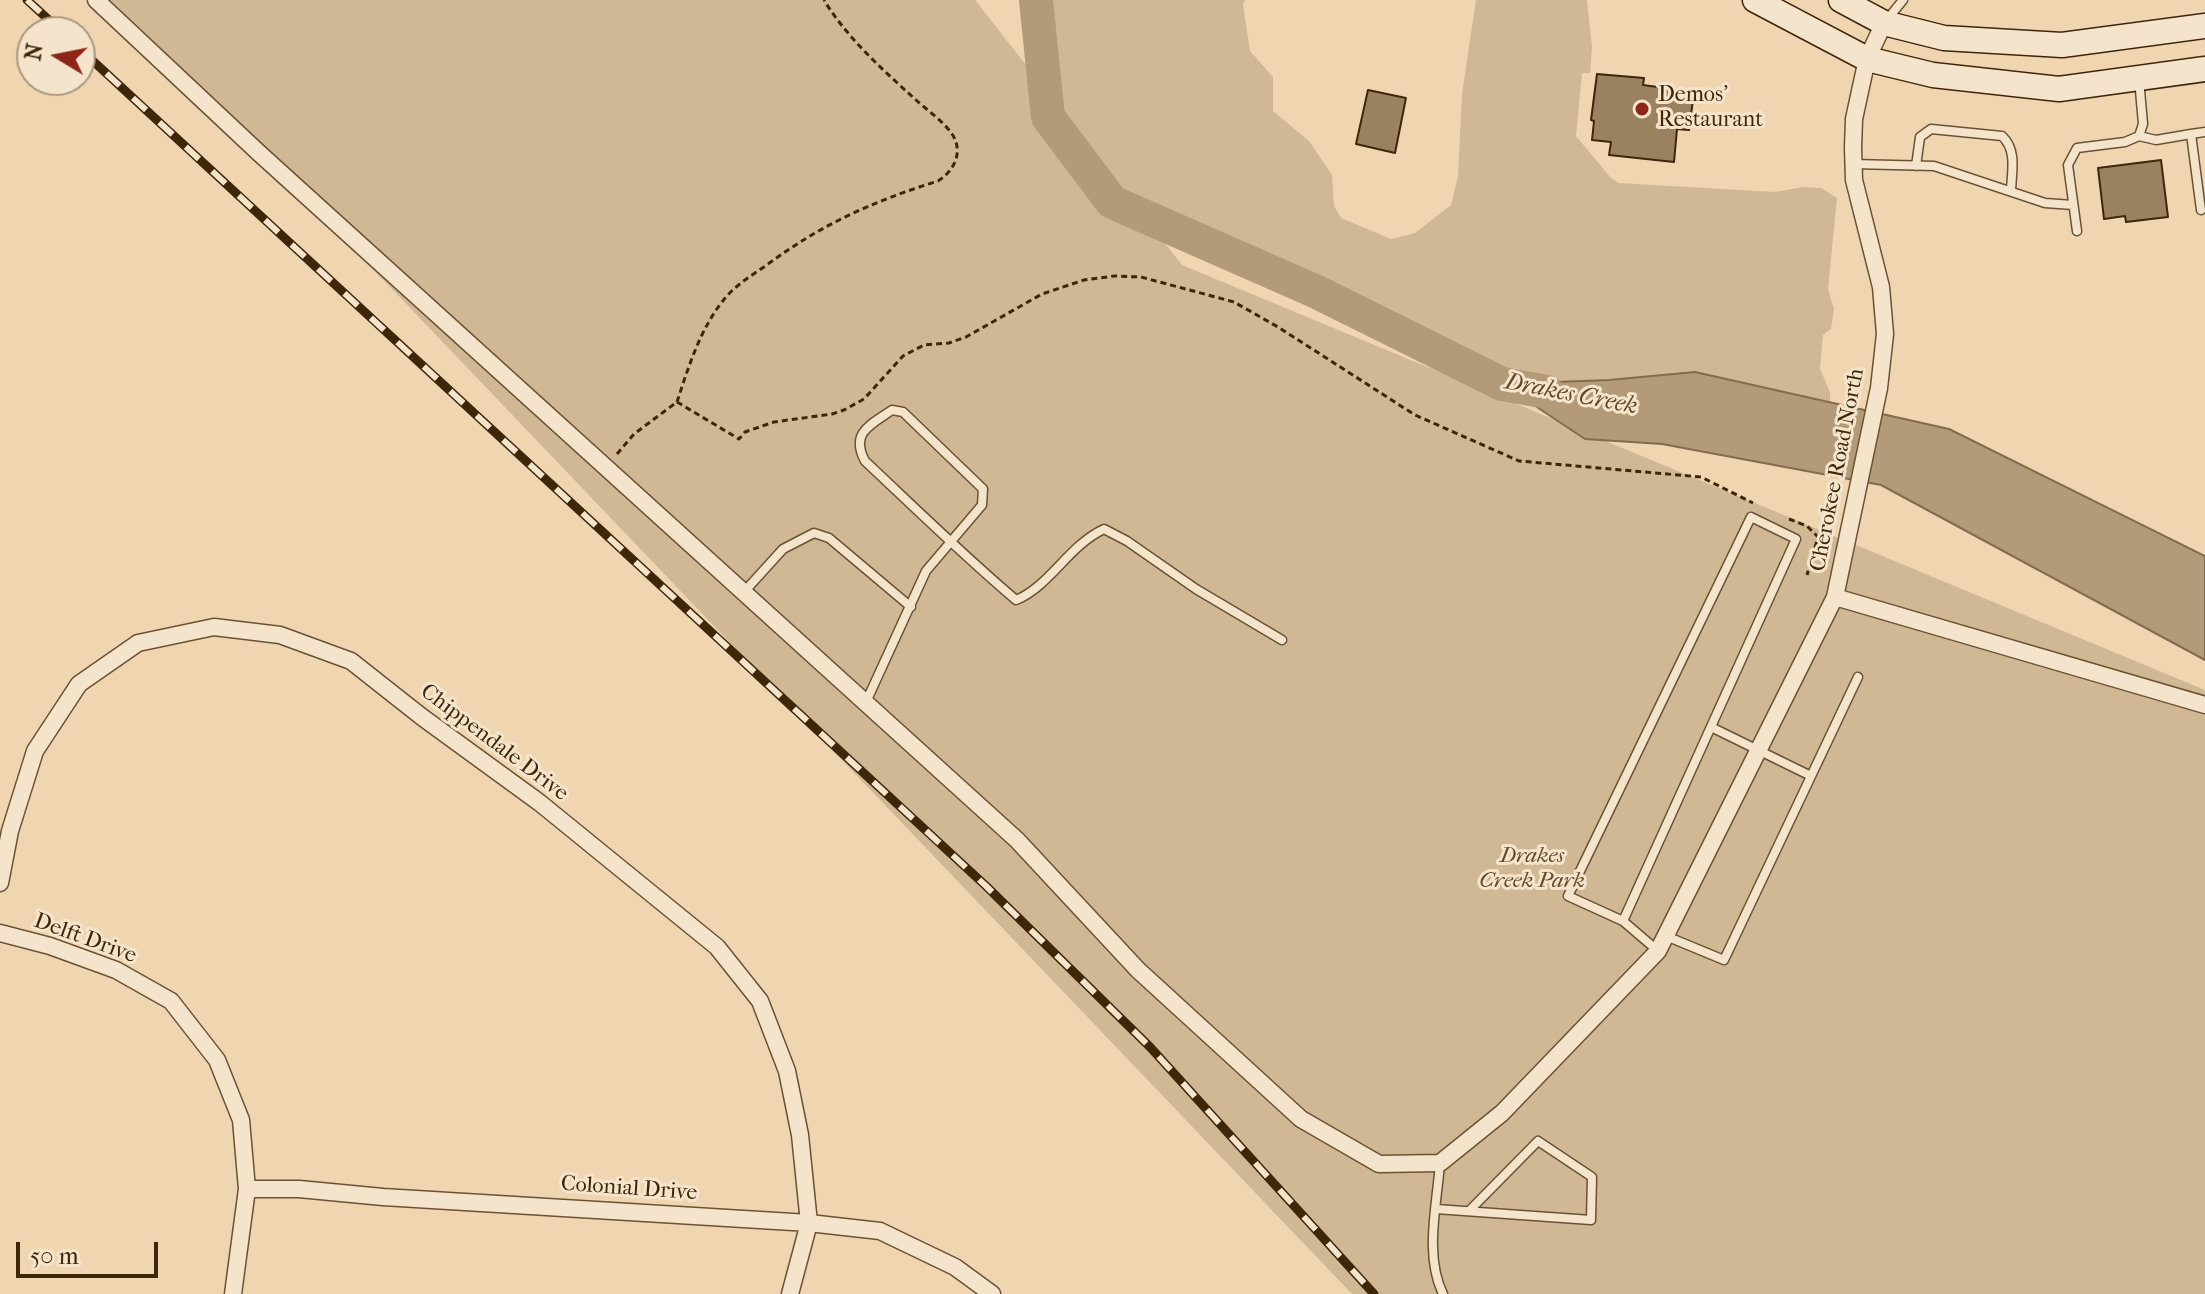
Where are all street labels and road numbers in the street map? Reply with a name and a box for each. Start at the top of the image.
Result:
street label: Cherokee Road North [1805,366,1871,574]
street label: Chippendale Drive [415,679,573,807]
street label: Delft Drive [30,908,140,970]
street label: Colonial Drive [560,1171,698,1207]

